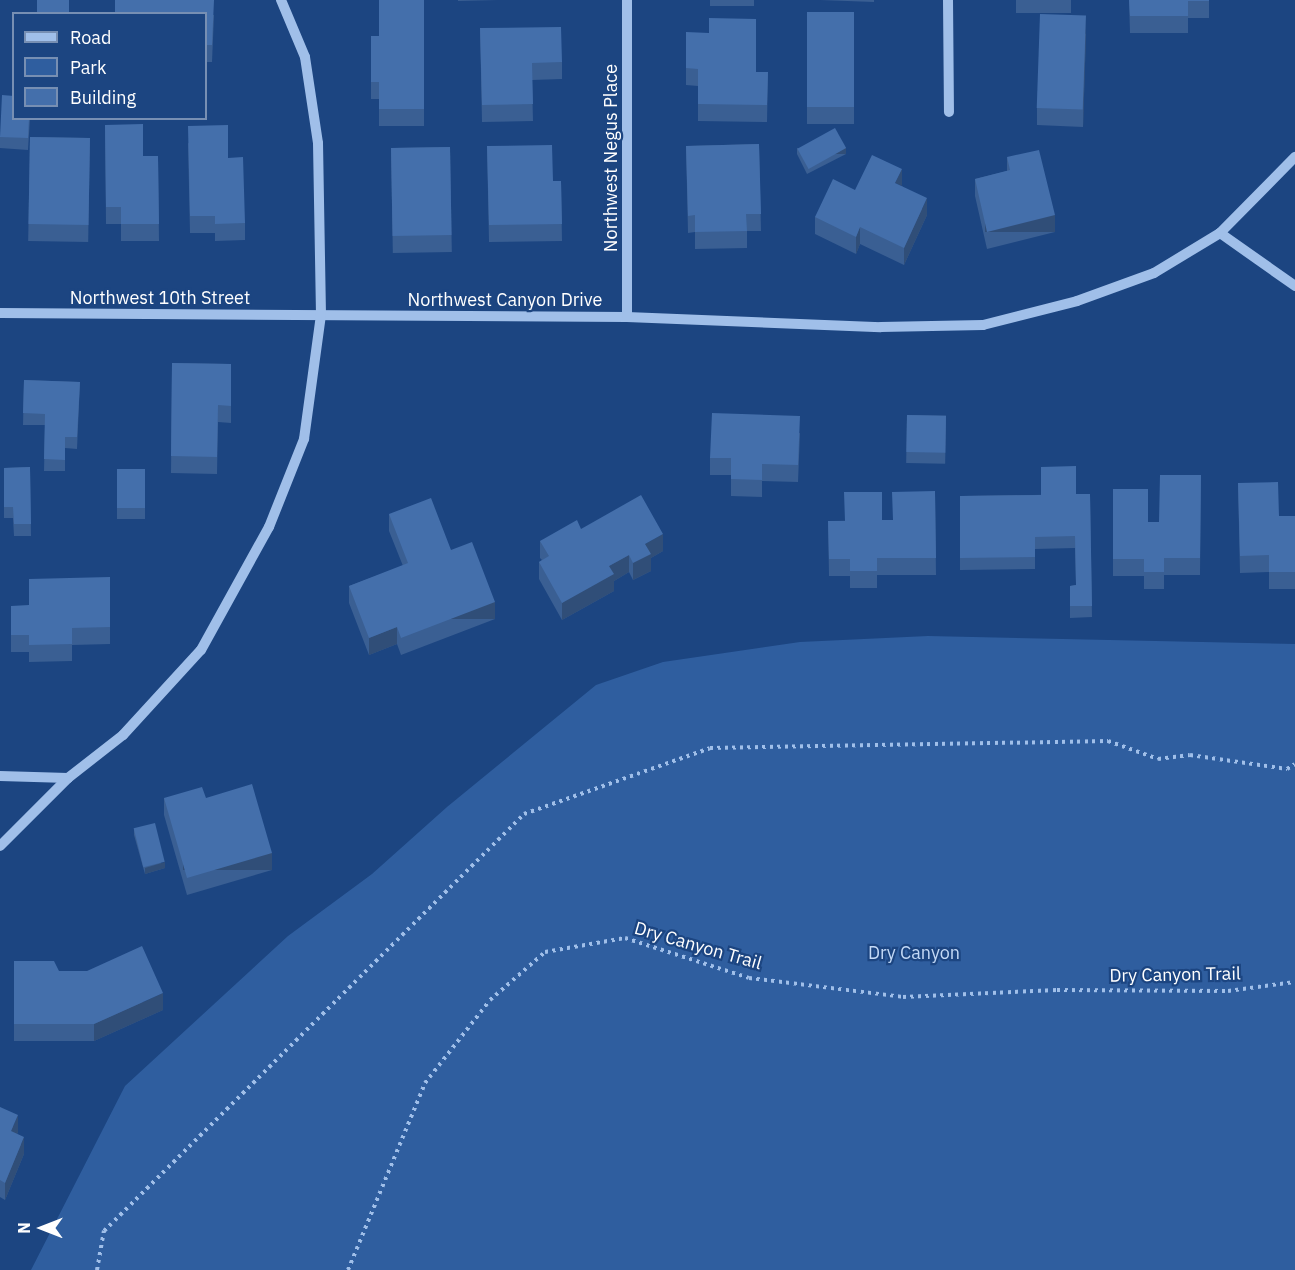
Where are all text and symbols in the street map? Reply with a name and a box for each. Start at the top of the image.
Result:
legend [12,12,207,120]
text: Road [70,26,111,49]
text: Park [70,56,106,79]
street label: Northwest Negus Place [600,64,622,252]
text: Building [70,86,136,109]
street label: Northwest 10th Street [70,287,250,309]
street label: Northwest Canyon Drive [408,289,602,311]
street label: Dry Canyon Trail [632,918,764,974]
park label: Dry Canyon [868,942,960,964]
street label: Dry Canyon Trail [1109,963,1241,987]
north arrow [12,1198,72,1258]
text: N [14,1222,34,1234]

